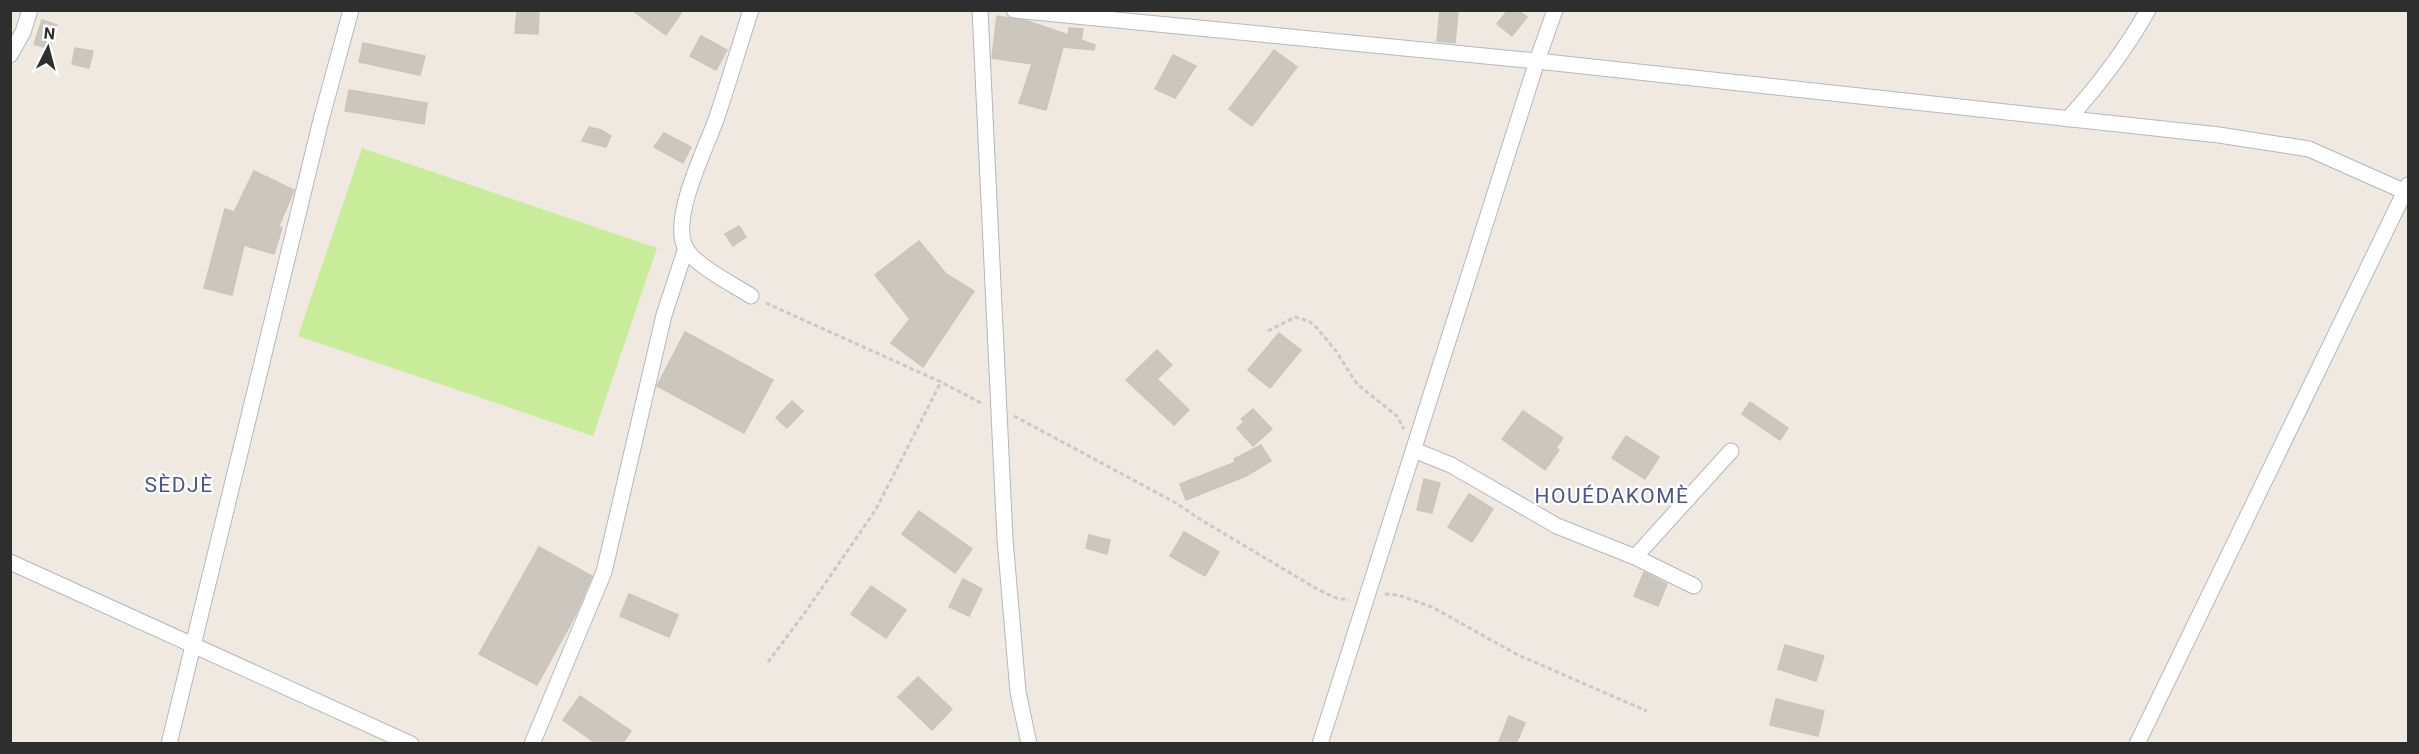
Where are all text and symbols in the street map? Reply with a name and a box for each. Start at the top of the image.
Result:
north arrow [18,18,78,78]
text: N [43,24,56,44]
district label: SÈDJÈ [144,473,214,497]
district label: HOUÉDAKOMÈ [1535,484,1689,508]

